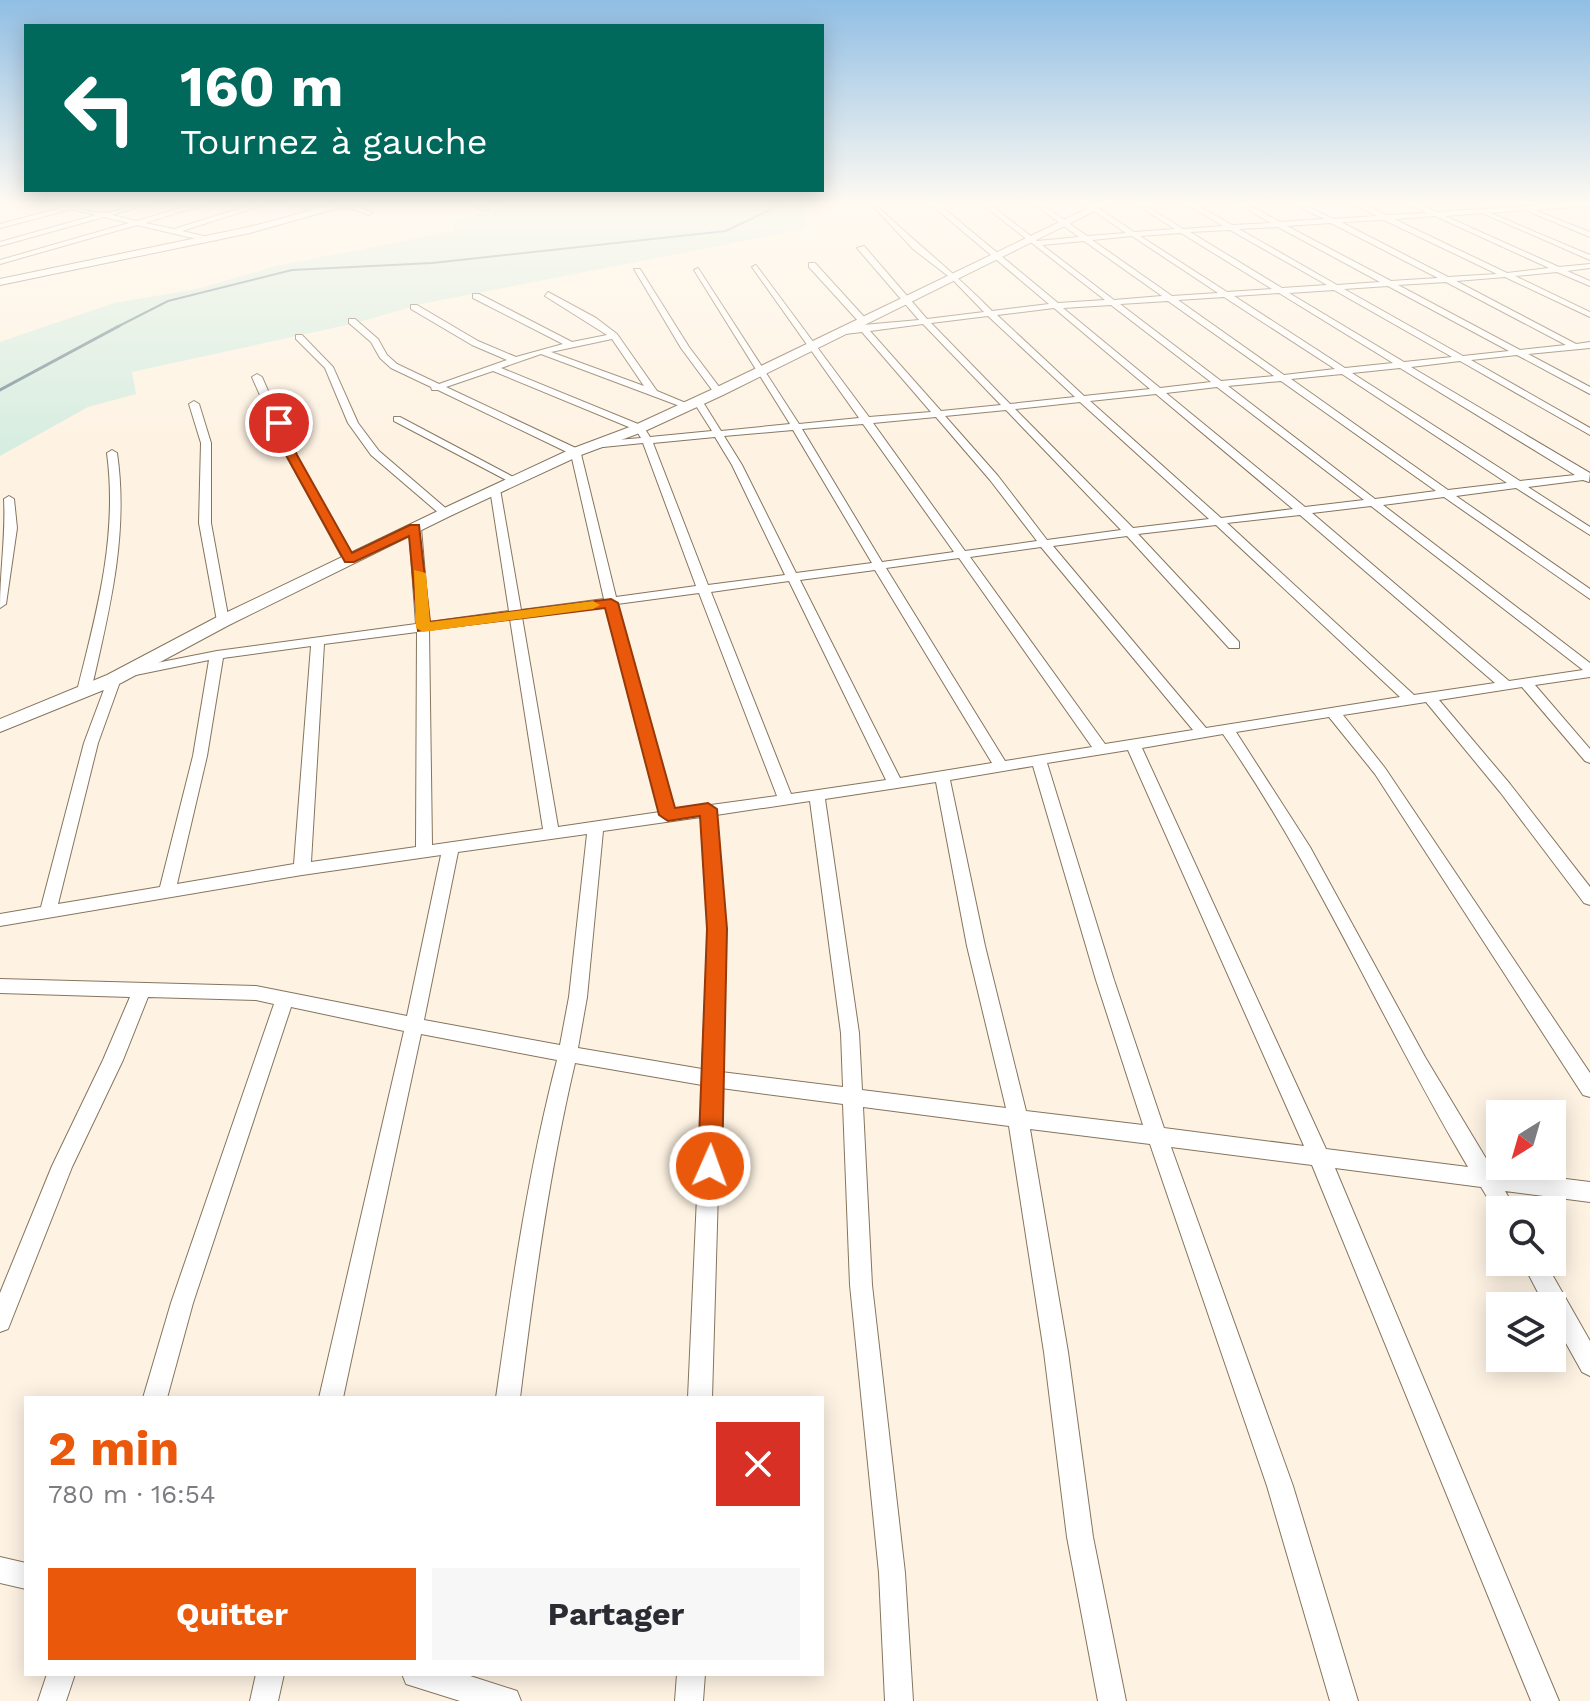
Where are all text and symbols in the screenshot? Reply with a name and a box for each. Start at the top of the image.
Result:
text: 160 m [180,54,343,120]
icon: left [48,56,152,160]
text: Tournez à gauche [180,121,488,163]
pin [245,389,313,457]
icon: arrive [257,401,301,445]
north arrow [1486,1100,1566,1180]
map controls [1486,1100,1566,1372]
position arrow [668,1124,752,1208]
button: search [1486,1196,1566,1276]
button: layers [1486,1292,1566,1372]
text: 2 min [48,1420,179,1477]
button: close [716,1422,800,1506]
text: 780 m · 16:54 [48,1479,216,1509]
button: Quitter [48,1568,416,1660]
button: Partager [432,1568,800,1660]

